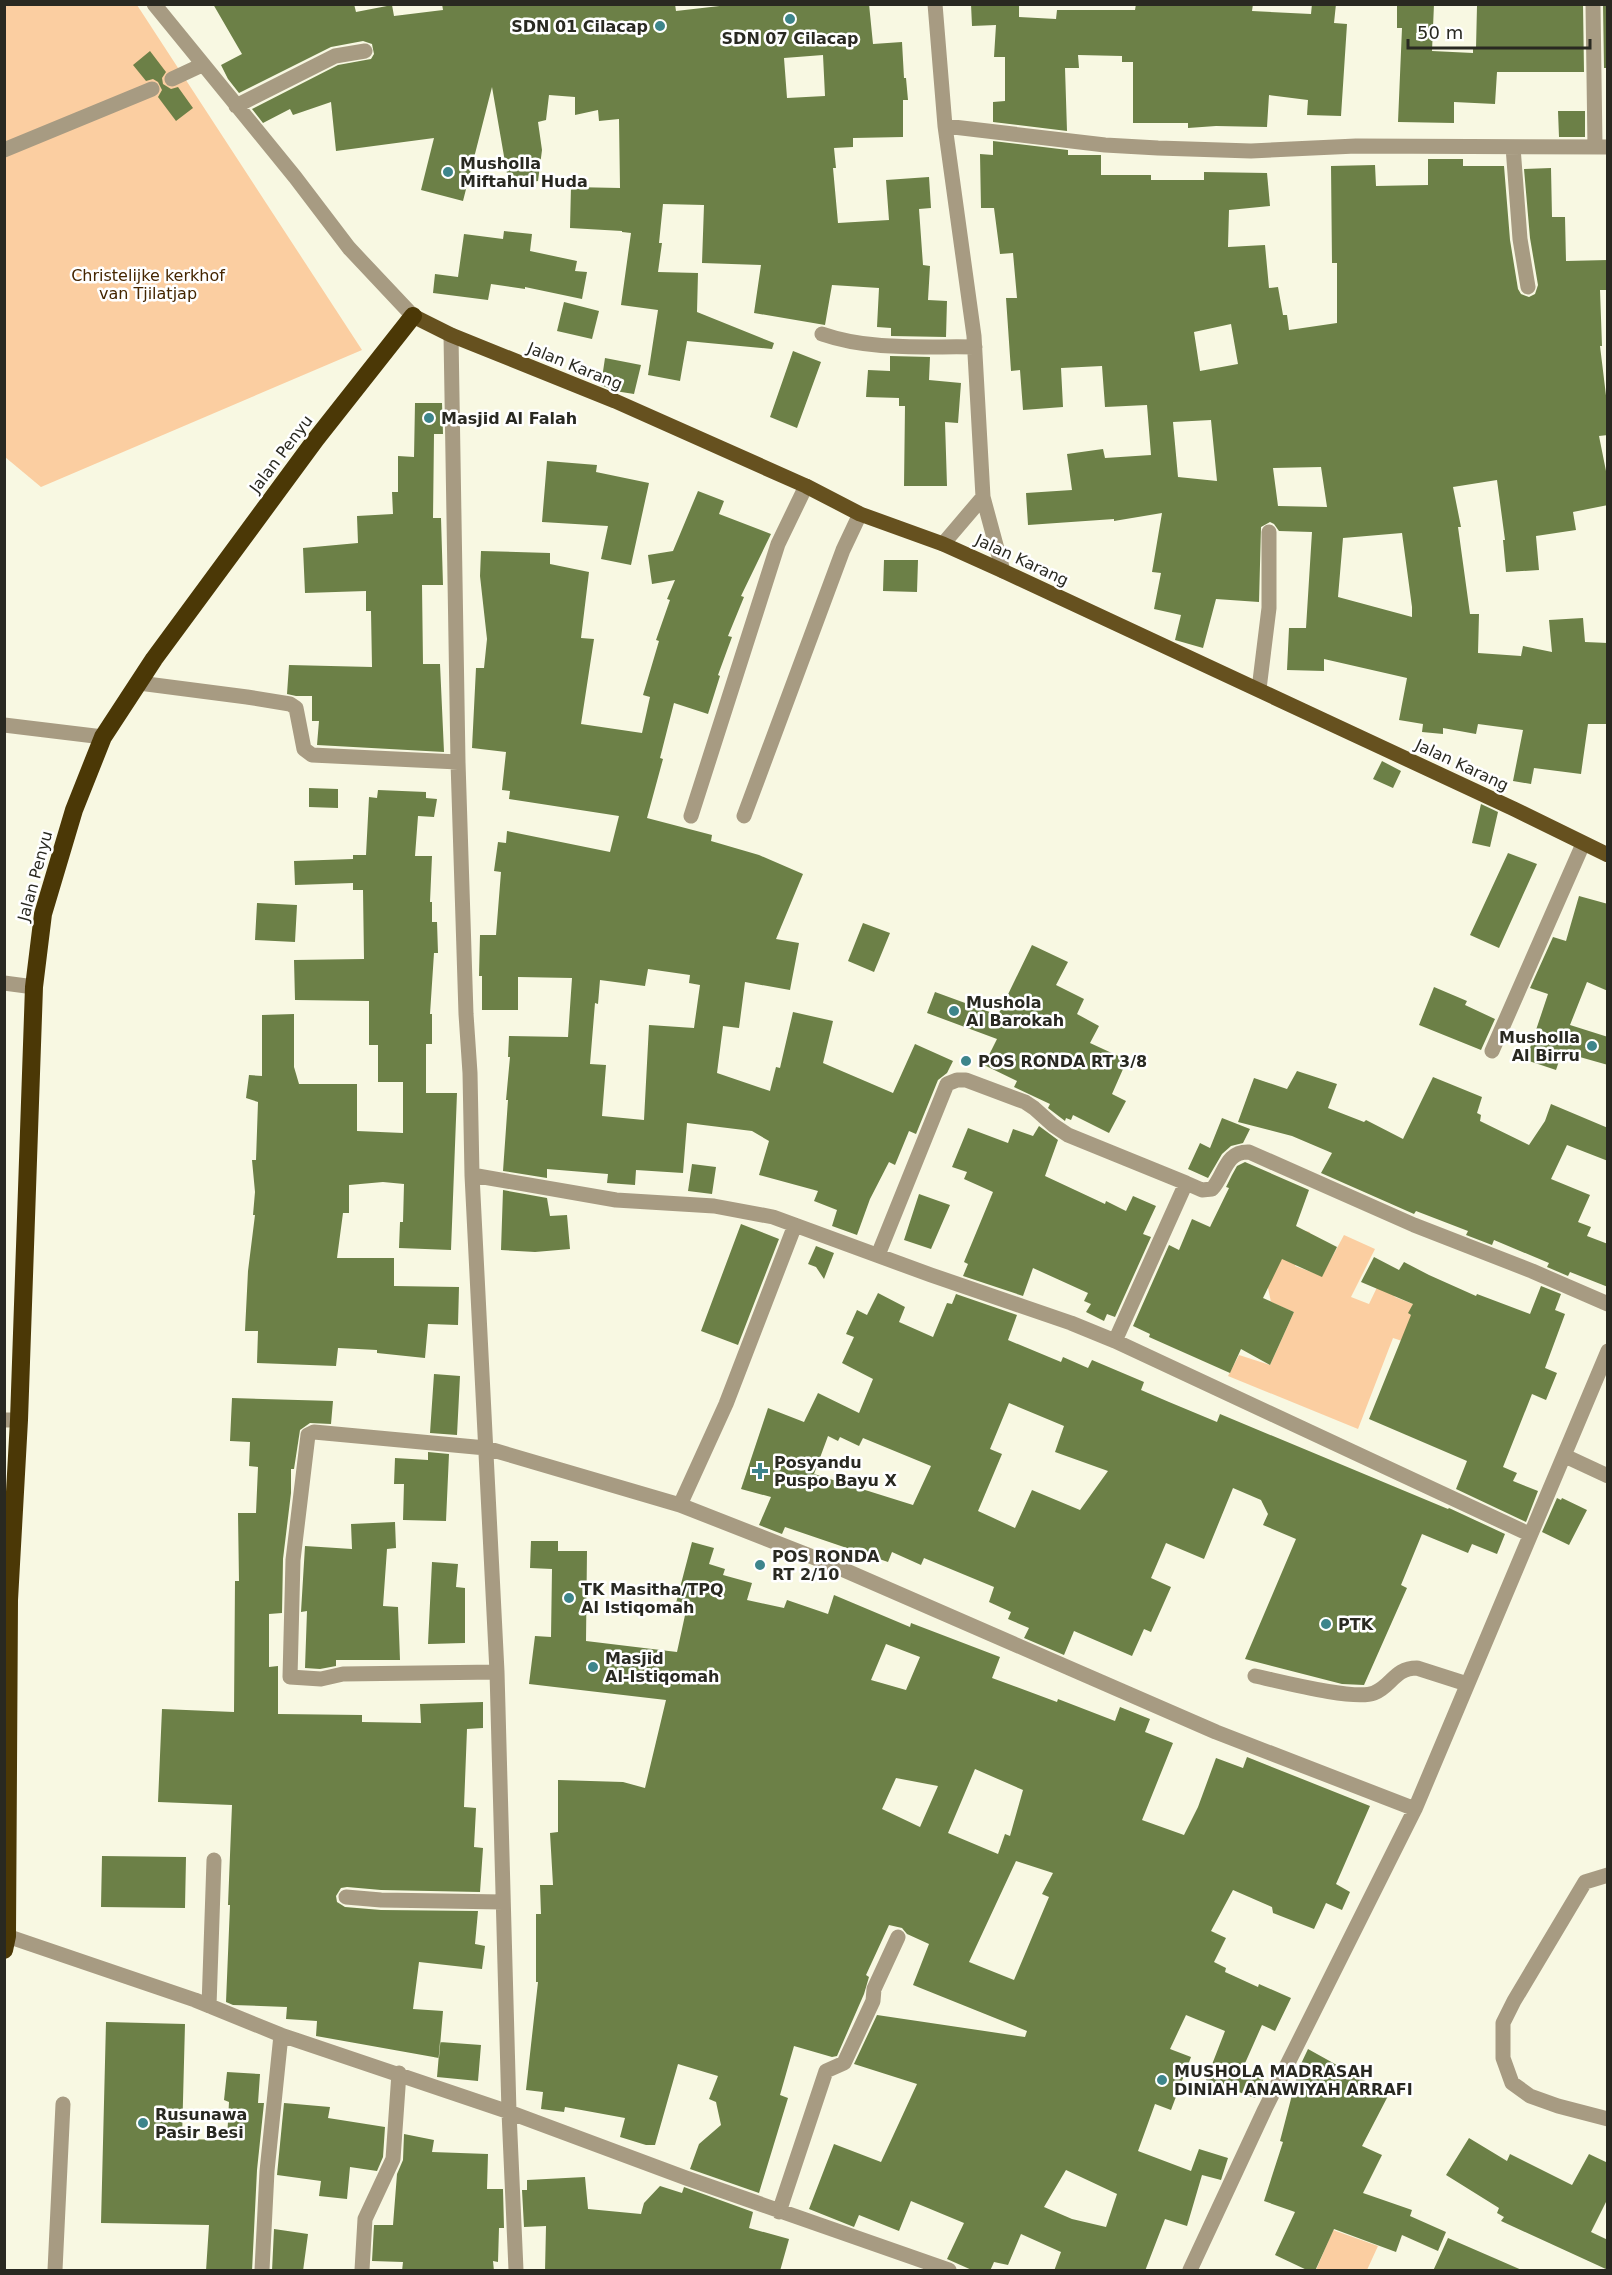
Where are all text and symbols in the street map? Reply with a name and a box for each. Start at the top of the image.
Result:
marker: SDN 07 Cilacap [783,12,797,26]
scale bar [1408,12,1590,50]
place label: SDN 01 Cilacap [511,17,648,36]
marker: SDN 01 Cilacap [653,19,667,33]
text: 50 m [1417,22,1463,43]
place label: SDN 07 Cilacap [722,29,858,48]
place label: Musholla Miftahul Huda [460,154,588,191]
marker: Musholla Miftahul Huda [441,165,455,179]
park label: Christelijke kerkhof van Tjilatjap [71,266,225,303]
street label: Jalan Karang [524,338,625,394]
place label: Masjid Al Falah [441,409,577,428]
street label: Jalan Penyu [245,411,316,498]
marker: Masjid Al Falah [422,411,436,425]
street label: Jalan Karang [971,530,1072,590]
street label: Jalan Karang [1411,735,1512,795]
street label: Jalan Penyu [14,829,56,924]
place label: Mushola Al Barokah [966,993,1064,1030]
marker: Mushola Al Barokah [947,1004,961,1018]
place label: Musholla Al Birru [1499,1028,1580,1065]
marker: Musholla Al Birru [1585,1039,1599,1053]
place label: POS RONDA RT 3/8 [978,1052,1147,1071]
marker: POS RONDA RT 3/8 [959,1054,973,1068]
place label: Posyandu Puspo Bayu X [774,1453,898,1490]
marker: Posyandu Puspo Bayu X [751,1462,769,1480]
place label: POS RONDA RT 2/10 [772,1547,880,1584]
marker: POS RONDA RT 2/10 [753,1558,767,1572]
place label: TK Masitha/TPQ Al Istiqomah [581,1580,724,1617]
marker: TK Masitha/TPQ Al Istiqomah [562,1591,576,1605]
place label: PTK [1338,1615,1374,1634]
marker: PTK [1319,1617,1333,1631]
place label: Masjid Al-Istiqomah [605,1649,719,1686]
marker: Masjid Al-Istiqomah [586,1660,600,1674]
place label: MUSHOLA MADRASAH DINIAH ANAWIYAH ARRAFI [1174,2062,1413,2099]
marker: MUSHOLA MADRASAH DINIAH ANAWIYAH ARRAFI [1155,2073,1169,2087]
place label: Rusunawa Pasir Besi [155,2105,247,2142]
marker: Rusunawa Pasir Besi [136,2116,150,2130]

